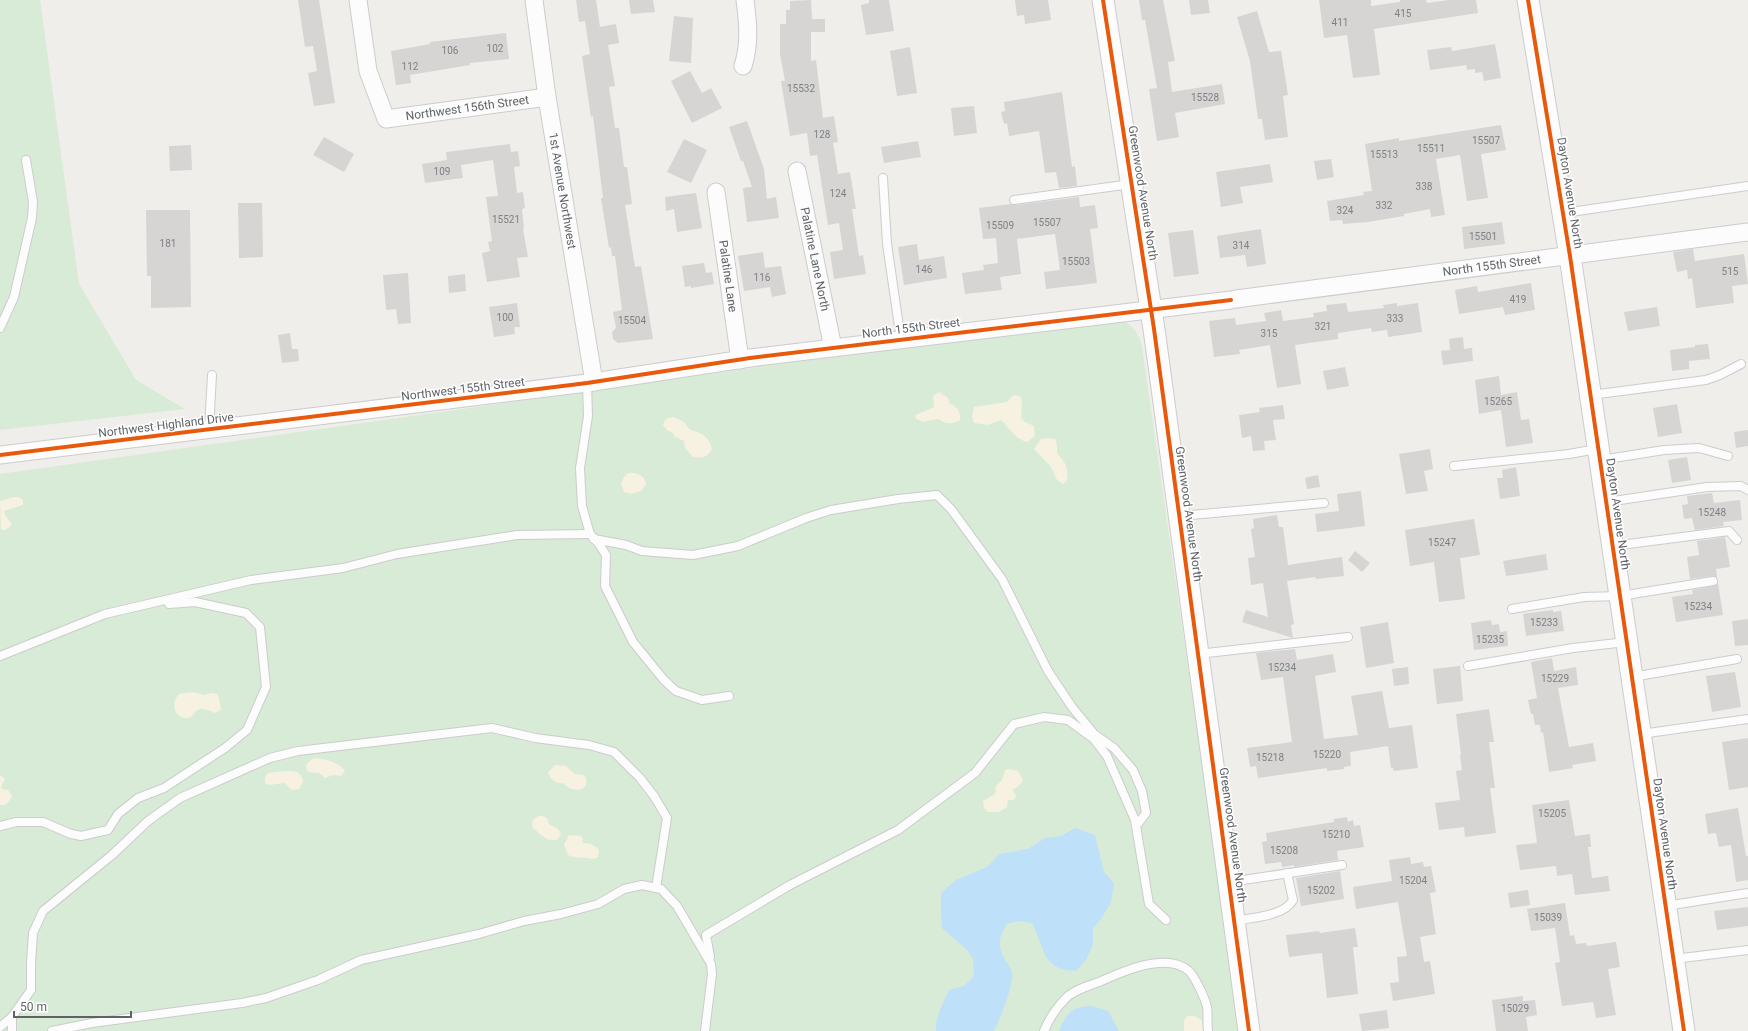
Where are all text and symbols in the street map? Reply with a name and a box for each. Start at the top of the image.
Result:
house number: 415 [1395,8,1412,19]
house number: 411 [1332,17,1348,28]
house number: 102 [487,43,504,54]
house number: 106 [442,45,459,56]
house number: 112 [402,61,419,72]
house number: 15532 [787,83,815,94]
house number: 15528 [1191,92,1219,103]
street label: Northwest 156th Street [405,93,530,123]
street label: Greenwood Avenue North [1125,125,1161,261]
house number: 128 [814,129,831,140]
street label: 1st Avenue Northwest [546,131,579,250]
house number: 15507 [1472,135,1500,146]
street label: Dayton Avenue North [1554,136,1586,250]
house number: 15511 [1417,143,1445,154]
house number: 15513 [1370,149,1398,160]
house number: 109 [434,166,450,177]
house number: 338 [1416,181,1433,192]
house number: 124 [830,188,847,199]
house number: 332 [1376,200,1393,211]
house number: 324 [1337,205,1354,216]
street label: Palatine Lane North [798,206,832,312]
house number: 15521 [492,214,520,225]
house number: 15507 [1033,217,1061,228]
house number: 15509 [986,220,1014,231]
house number: 15501 [1469,231,1497,242]
house number: 181 [160,238,176,249]
street label: Palatine Lane [716,239,740,313]
house number: 314 [1233,240,1250,251]
street label: North 155th Street [1442,252,1542,279]
house number: 15503 [1062,256,1090,267]
house number: 146 [916,264,933,275]
house number: 515 [1722,266,1739,277]
house number: 116 [754,272,771,283]
house number: 419 [1510,294,1526,305]
house number: 100 [497,312,514,323]
house number: 333 [1387,313,1403,324]
house number: 15504 [618,315,646,326]
street label: North 155th Street [861,315,961,341]
house number: 321 [1315,321,1331,332]
house number: 315 [1261,328,1278,339]
street label: Northwest 155th Street [401,374,526,404]
house number: 15265 [1484,396,1512,407]
street label: Northwest Highland Drive [97,410,235,440]
street label: Greenwood Avenue North [1173,445,1205,583]
street label: Dayton Avenue North [1603,457,1633,571]
house number: 15248 [1698,507,1726,518]
house number: 15247 [1428,537,1456,548]
house number: 15234 [1684,601,1712,612]
house number: 15233 [1530,617,1558,628]
house number: 15235 [1476,634,1504,645]
house number: 15234 [1268,662,1296,673]
house number: 15229 [1541,673,1569,684]
house number: 15220 [1313,749,1341,760]
house number: 15218 [1256,752,1284,763]
street label: Greenwood Avenue North [1217,766,1249,904]
street label: Dayton Avenue North [1650,777,1680,891]
house number: 15205 [1538,808,1566,819]
house number: 15210 [1322,829,1350,840]
house number: 15208 [1270,845,1298,856]
house number: 15204 [1399,875,1427,886]
house number: 15202 [1307,885,1335,896]
house number: 15039 [1534,912,1562,923]
scale bar [14,993,131,1019]
text: 50 m [20,1000,47,1014]
house number: 15029 [1501,1003,1529,1014]

